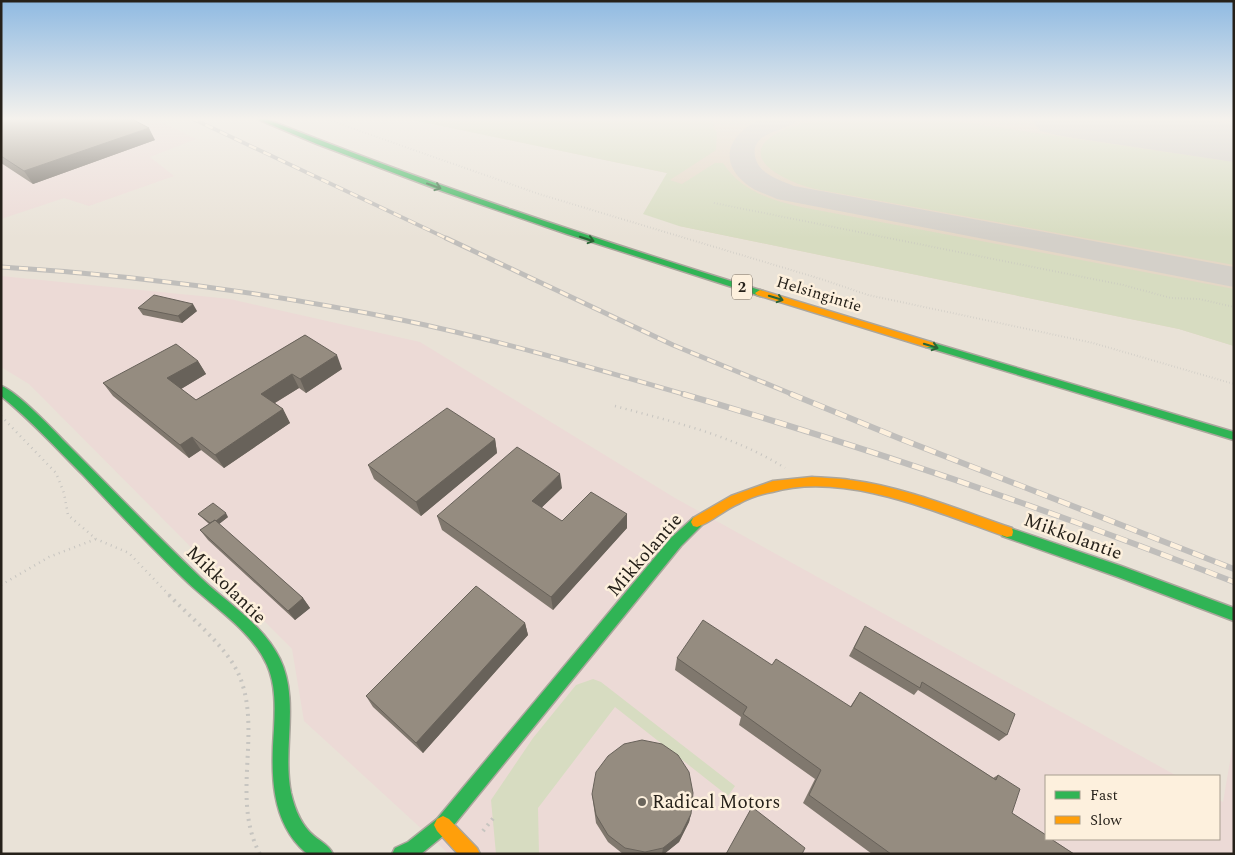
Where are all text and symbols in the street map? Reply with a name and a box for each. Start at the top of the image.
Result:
one-way arrow [425,182,441,191]
one-way arrow [579,234,595,244]
street label: Helsingintie [773,270,865,318]
road number: 2 [732,274,752,300]
one-way arrow [767,293,783,303]
one-way arrow [923,341,939,351]
street label: Mikkolantie [1020,506,1126,568]
street label: Mikkolantie [600,507,690,603]
street label: Mikkolantie [179,539,273,631]
legend [1045,775,1220,840]
text: Fast [1090,784,1118,807]
place label: Radical Motors [652,788,780,817]
marker: Radical Motors [636,796,648,808]
text: Slow [1090,809,1122,832]

